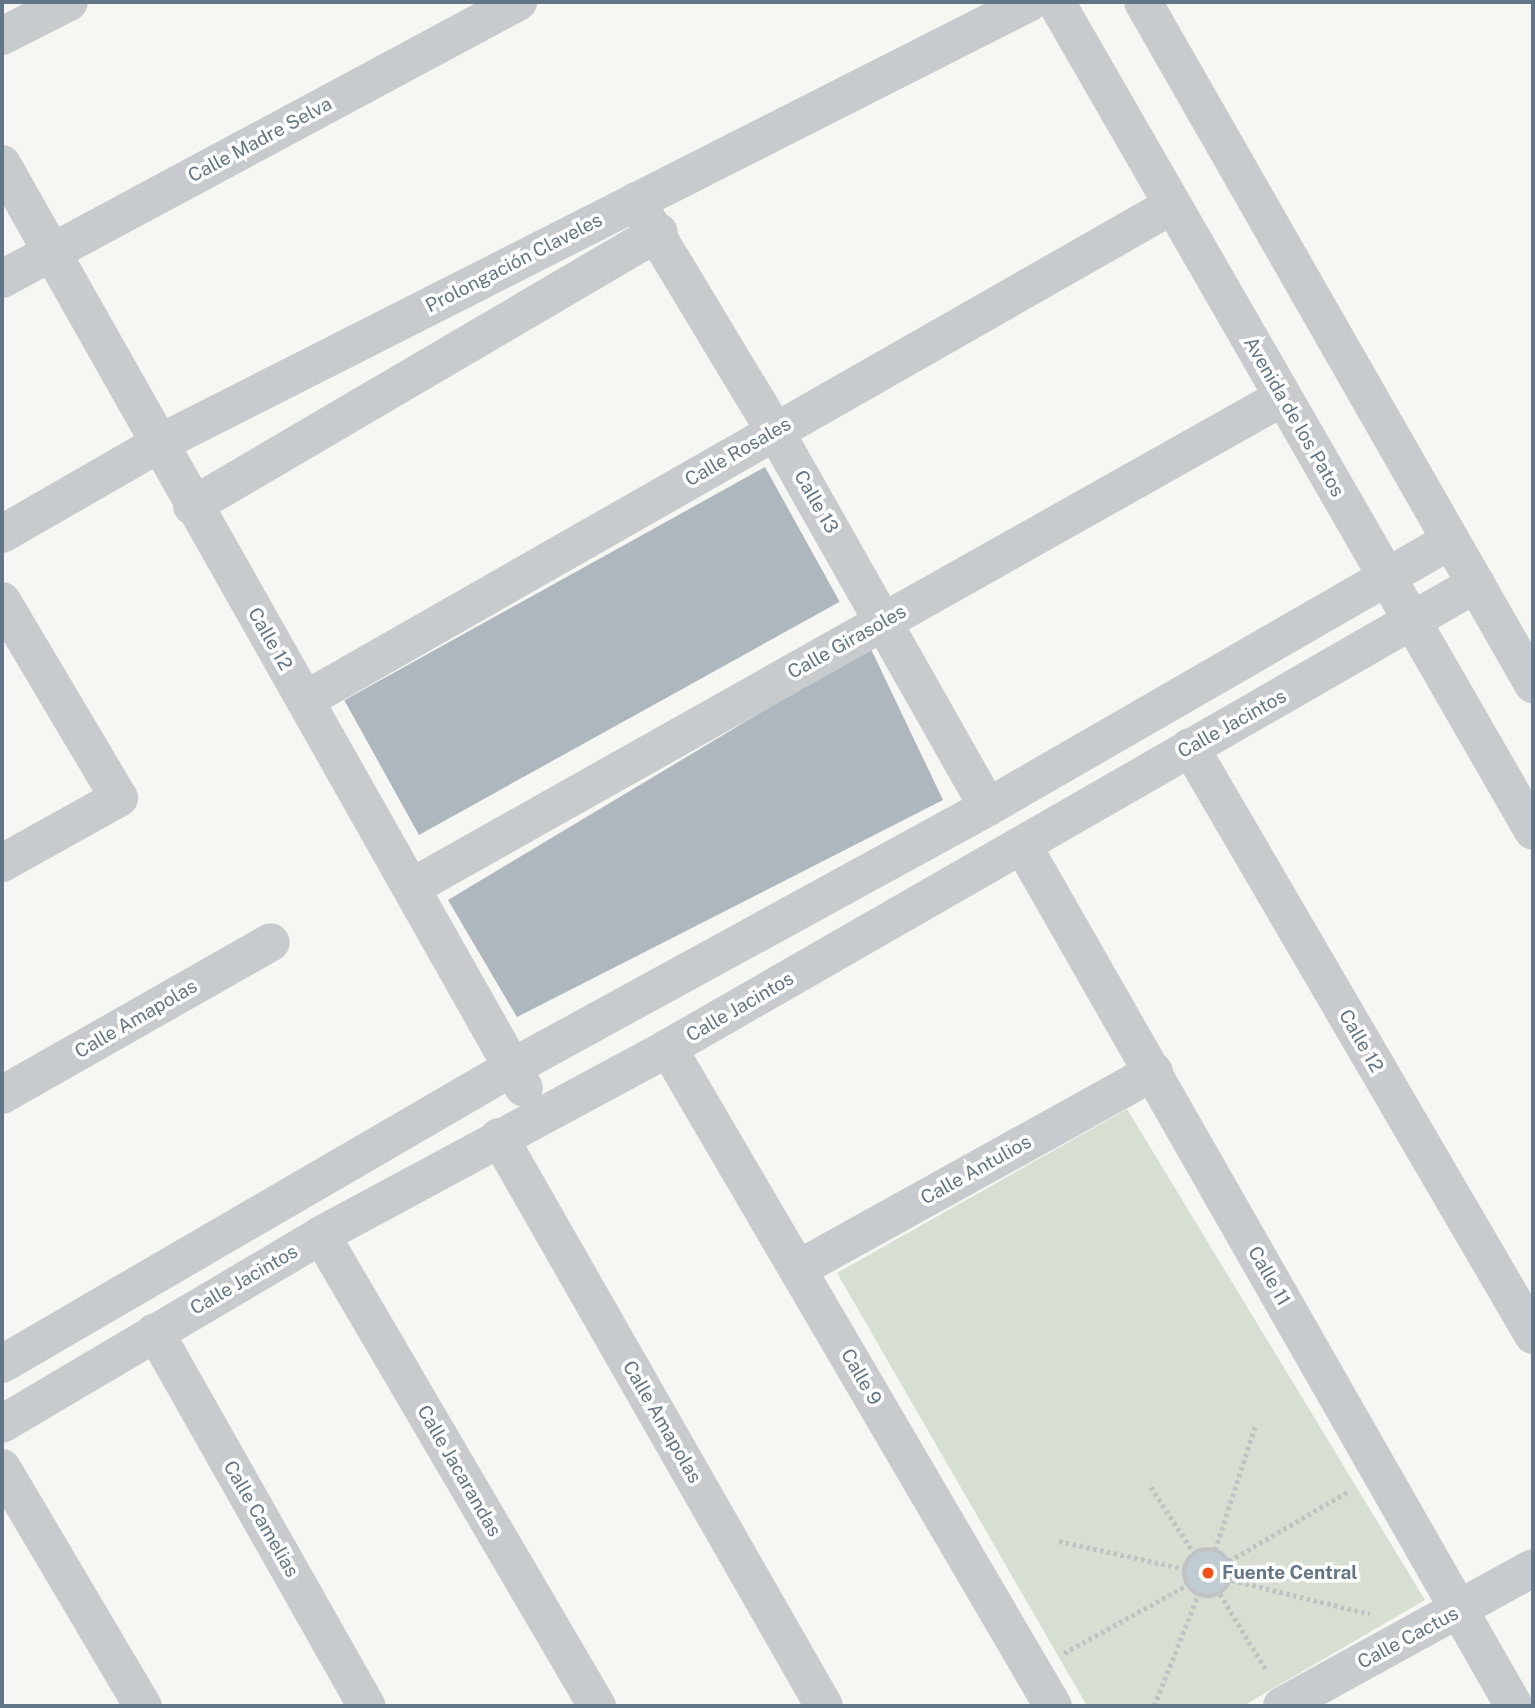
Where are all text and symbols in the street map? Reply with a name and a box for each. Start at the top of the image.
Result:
street label: Calle Madre Selva [184,92,336,188]
street label: Prolongación Claveles [422,209,606,317]
street label: Avenida de los Patos [1239,333,1349,501]
street label: Calle Rosales [681,412,795,492]
street label: Calle 13 [789,466,843,538]
street label: Calle Girasoles [784,600,910,684]
street label: Calle 12 [243,604,297,674]
street label: Calle Jacintos [1174,685,1290,763]
street label: Calle Jacintos [682,967,798,1047]
street label: Calle Amapolas [71,975,201,1063]
street label: Calle 12 [1334,1006,1388,1076]
street label: Calle Antulios [917,1130,1035,1210]
street label: Calle Jacintos [186,1240,302,1320]
street label: Calle 11 [1243,1242,1295,1310]
street label: Calle 9 [836,1345,886,1409]
street label: Calle Amapolas [618,1357,706,1487]
street label: Calle Jacarandas [412,1401,506,1541]
street label: Calle Camelias [218,1457,304,1581]
place label: Fuente Central [1222,1562,1358,1584]
marker: Fuente Central [1200,1565,1216,1581]
street label: Calle Cactus [1354,1602,1462,1674]

